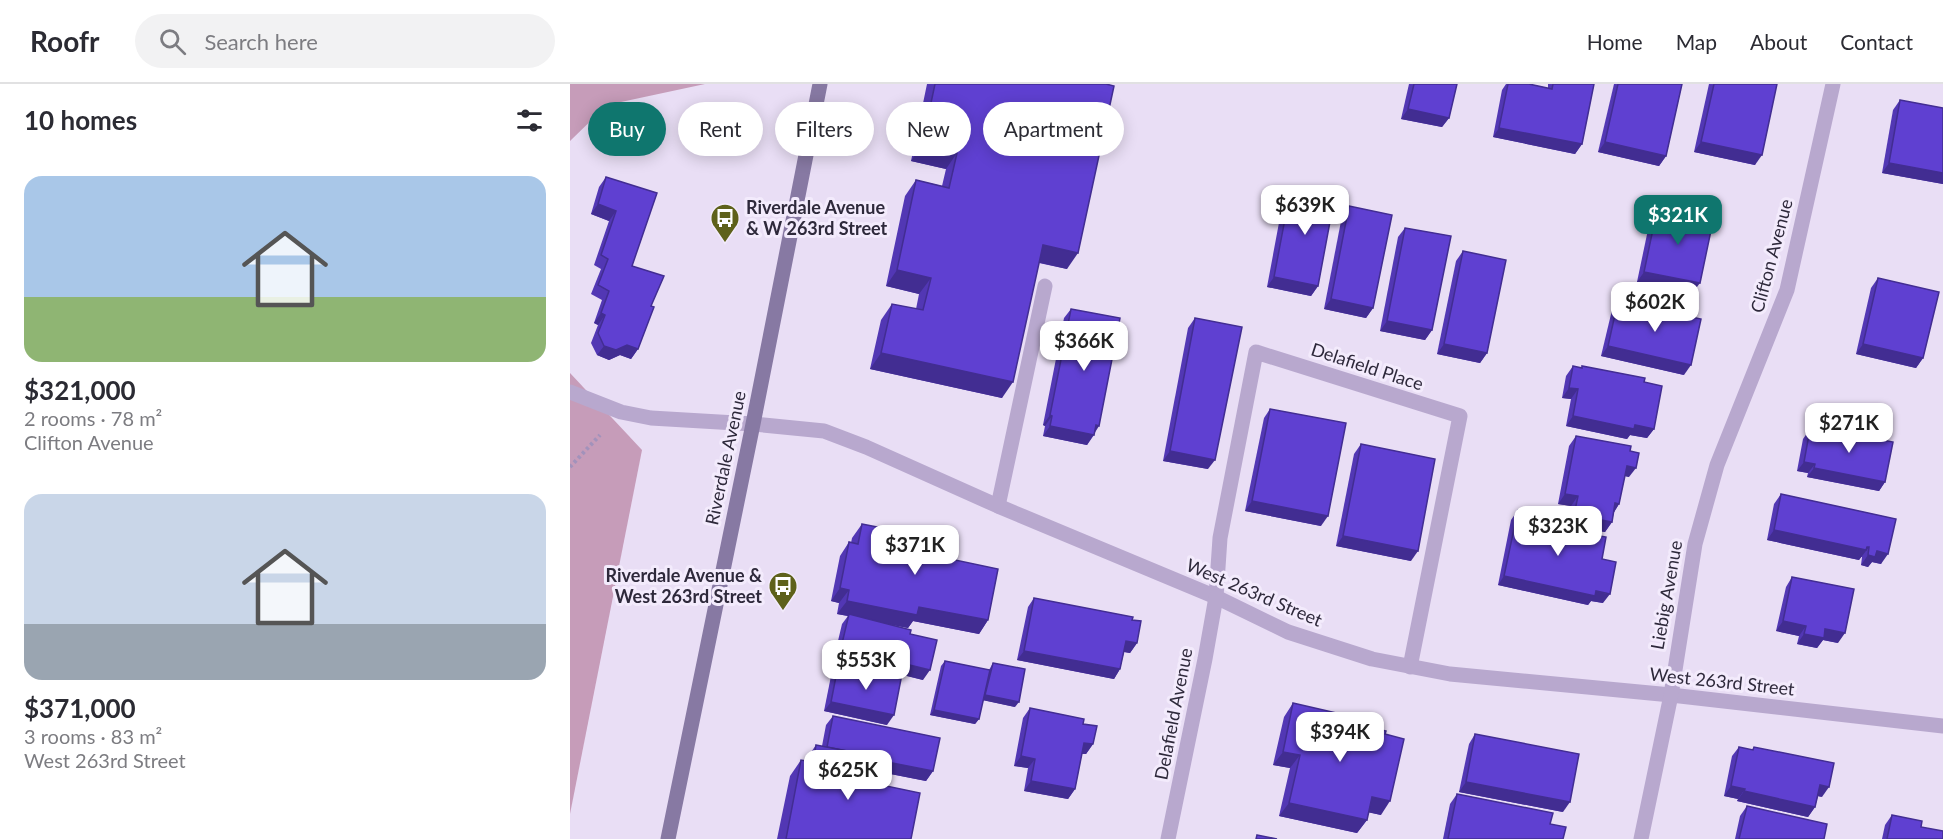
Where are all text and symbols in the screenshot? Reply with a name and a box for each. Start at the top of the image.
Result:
search box [135,14,555,68]
text: Roofr [30,24,99,58]
icon: search [156,25,189,58]
text: Search here [204,28,318,55]
text: Home [1587,29,1643,54]
text: Map [1676,29,1717,54]
text: About [1750,29,1807,54]
text: Contact [1840,29,1913,54]
chip: Buy [588,102,666,156]
chip: Rent [678,102,763,156]
chip: Filters [775,102,874,156]
chip: New [886,102,971,156]
chip: Apartment [983,102,1124,156]
text: 10 homes [24,104,137,136]
icon: filters [513,104,546,137]
pin: $639K [1263,185,1347,236]
text: $639K [1275,192,1335,216]
pin: $321K [1636,195,1720,246]
place label: Riverdale Avenue & W 263rd Street [746,196,888,239]
street label: Clifton Avenue [1745,197,1797,315]
bus stop icon: Riverdale Avenue & W 263rd Street [709,202,741,244]
text: $321K [1648,202,1708,226]
icon: home [231,215,339,323]
pin: $602K [1613,282,1697,333]
text: $602K [1625,289,1685,313]
pin: $366K [1042,321,1126,372]
text: $366K [1054,328,1114,352]
street label: Delafield Place [1308,338,1426,395]
text: $321,000 [24,374,136,406]
street label: Riverdale Avenue [700,389,750,527]
pin: $271K [1807,403,1891,454]
text: 2 rooms · 78 m² [24,406,162,430]
text: $271K [1819,410,1879,434]
text: Clifton Avenue [24,430,154,454]
pin: $323K [1516,506,1600,557]
text: $323K [1528,513,1588,537]
pin: $371K [873,525,957,576]
text: $371K [885,532,945,556]
icon: home [231,533,339,641]
street label: Liebig Avenue [1646,539,1686,651]
street label: West 263rd Street [1183,554,1326,631]
place label: Riverdale Avenue & West 263rd Street [606,564,762,607]
bus stop icon: Riverdale Avenue & West 263rd Street [767,570,799,612]
pin: $553K [824,640,908,691]
street label: Delafield Avenue [1149,646,1197,782]
text: $553K [836,647,896,671]
street label: West 263rd Street [1649,662,1796,700]
text: $371,000 [24,692,136,724]
pin: $394K [1298,712,1382,763]
text: $394K [1310,719,1370,743]
text: 3 rooms · 83 m² [24,724,162,748]
text: West 263rd Street [24,748,186,772]
pin: $625K [806,750,890,801]
text: $625K [818,757,878,781]

